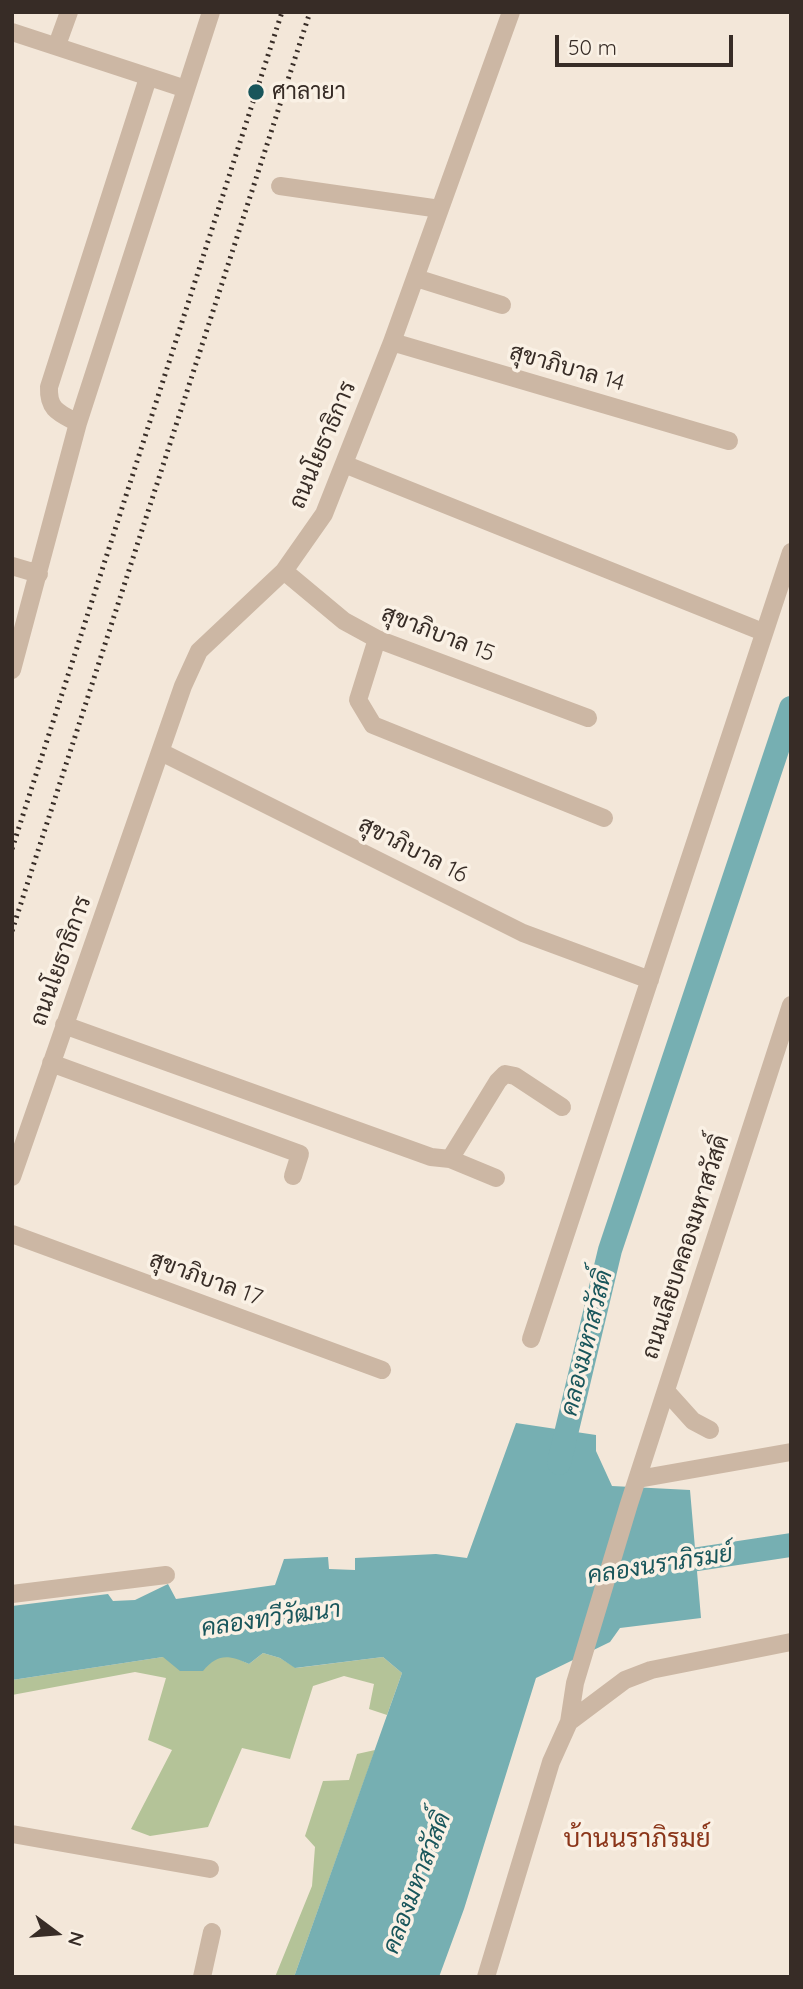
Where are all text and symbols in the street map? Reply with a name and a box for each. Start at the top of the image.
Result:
scale bar [558,21,736,65]
text: 50 m [568,34,617,60]
place label: ศาลายา [272,78,346,106]
marker: ศาลายา [246,82,266,102]
street label: สุขาภิบาล 14 [506,338,628,398]
street label: ถนนโยธาธิการ [284,377,362,513]
street label: สุขาภิบาล 15 [378,600,498,668]
street label: สุขาภิบาล 16 [354,811,472,889]
street label: ถนนโยธาธิการ [25,892,97,1030]
street label: ถนนเลียบคลองมหาสวัสดิ์ [637,1131,735,1363]
street label: สุขาภิบาล 17 [146,1246,266,1312]
water label: คลองมหาสวัสดิ์ [555,1267,619,1419]
water label: คลองนราภิรมย์ [585,1539,735,1591]
water label: คลองทวีวัฒนา [199,1595,343,1643]
water label: คลองมหาสวัสดิ์ [377,1808,457,1958]
district label: บ้านนราภิรมย์ [563,1823,711,1855]
north arrow [21,1898,91,1968]
text: N [63,1929,90,1949]

